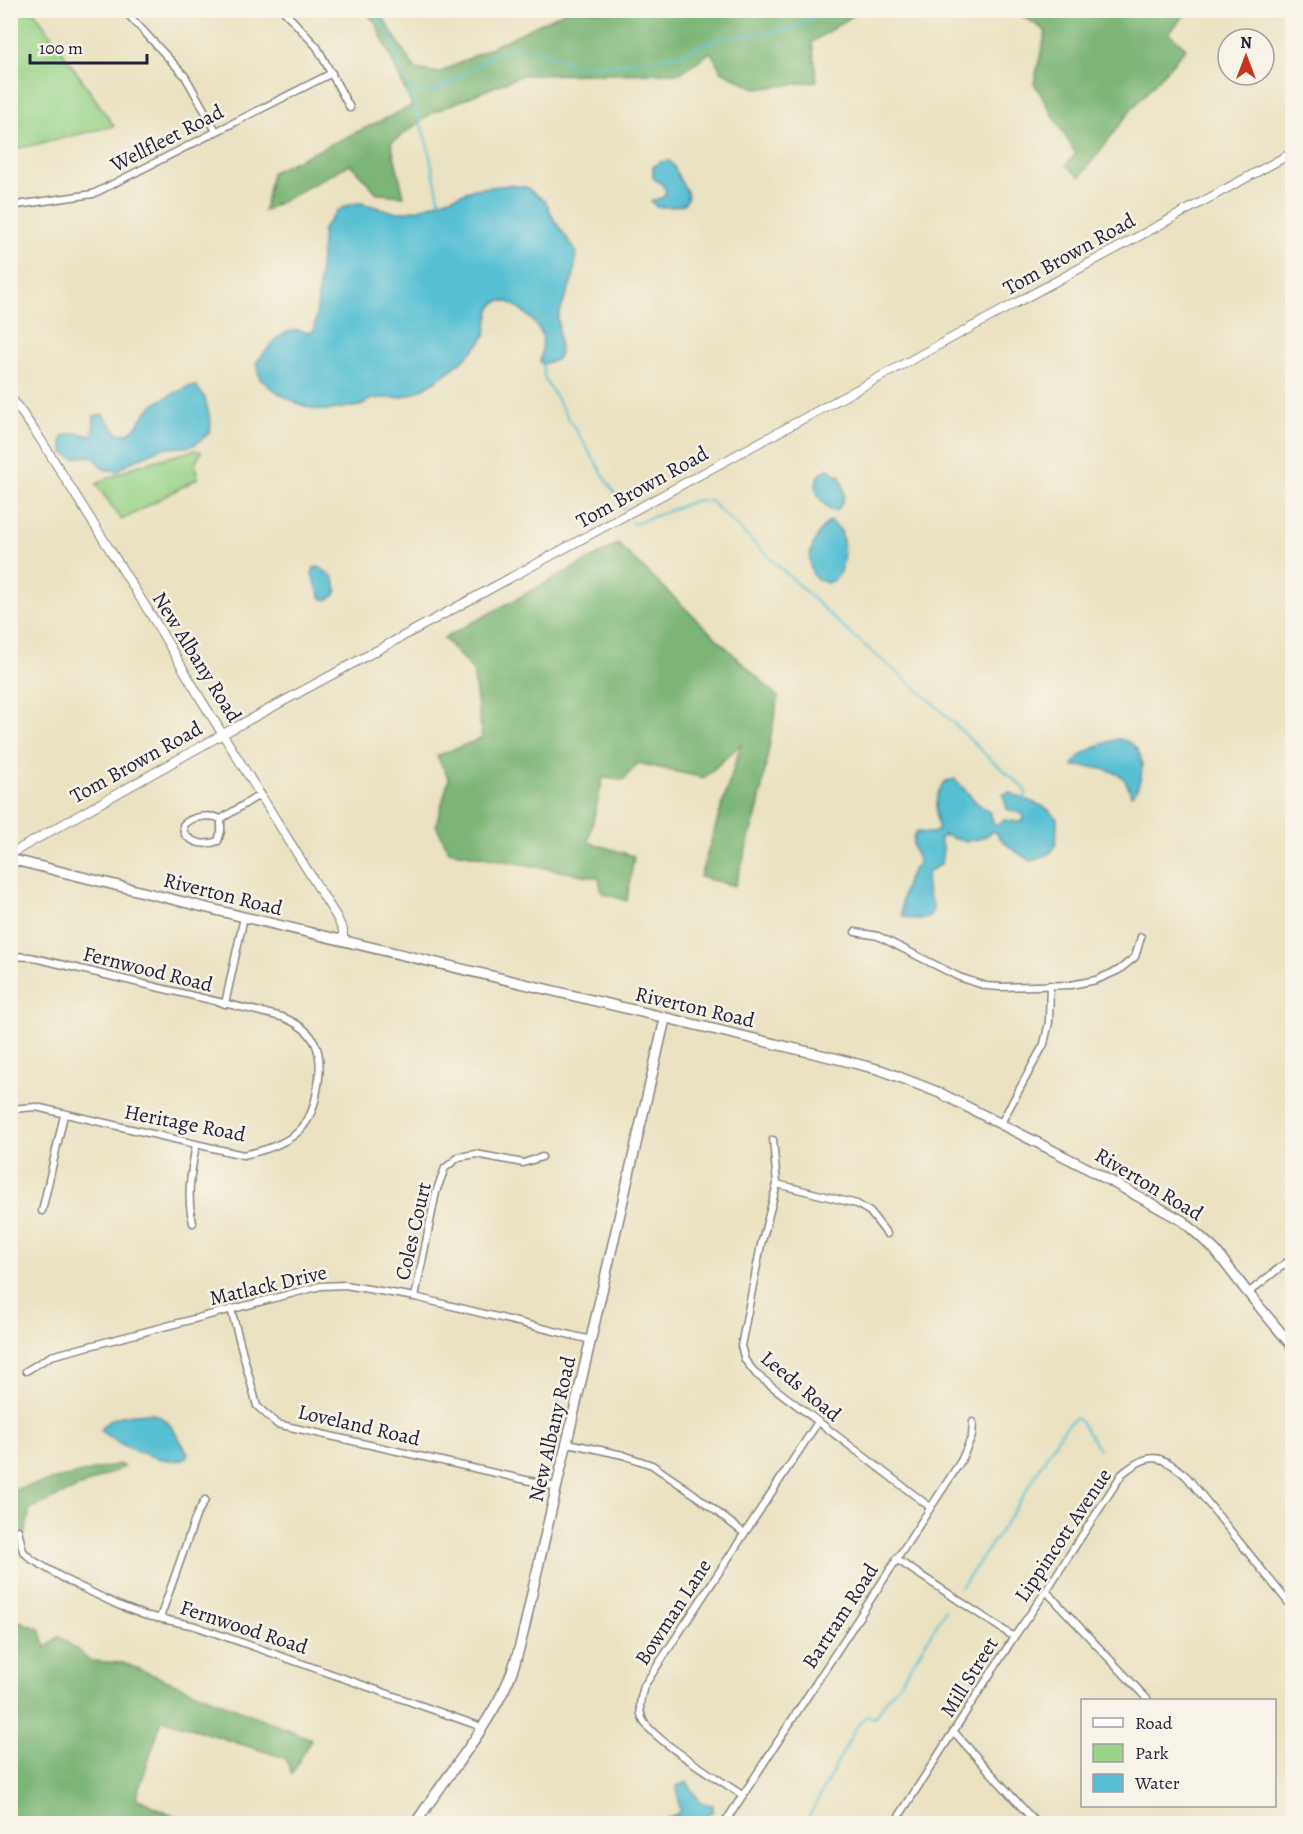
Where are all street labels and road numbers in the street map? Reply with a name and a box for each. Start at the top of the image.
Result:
street label: Wellfleet Road [105,97,229,179]
street label: Tom Brown Road [998,206,1141,302]
street label: Tom Brown Road [571,439,714,535]
street label: New Albany Road [146,586,249,728]
street label: Tom Brown Road [65,714,208,810]
street label: Riverton Road [161,866,286,922]
street label: Fernwood Road [80,939,217,999]
street label: Riverton Road [633,980,758,1035]
street label: Heritage Road [122,1097,249,1149]
street label: Riverton Road [1090,1141,1209,1228]
street label: Coles Court [388,1179,438,1283]
street label: Matlack Drive [206,1258,330,1312]
street label: Leeds Road [755,1344,848,1428]
street label: New Albany Road [522,1353,583,1505]
street label: Loveland Road [295,1397,424,1453]
street label: Lippincott Avenue [1008,1463,1118,1607]
street label: Bowman Lane [628,1553,718,1671]
street label: Bartram Road [796,1557,885,1674]
street label: Fernwood Road [176,1593,312,1661]
street label: Mill Street [933,1632,1005,1722]

